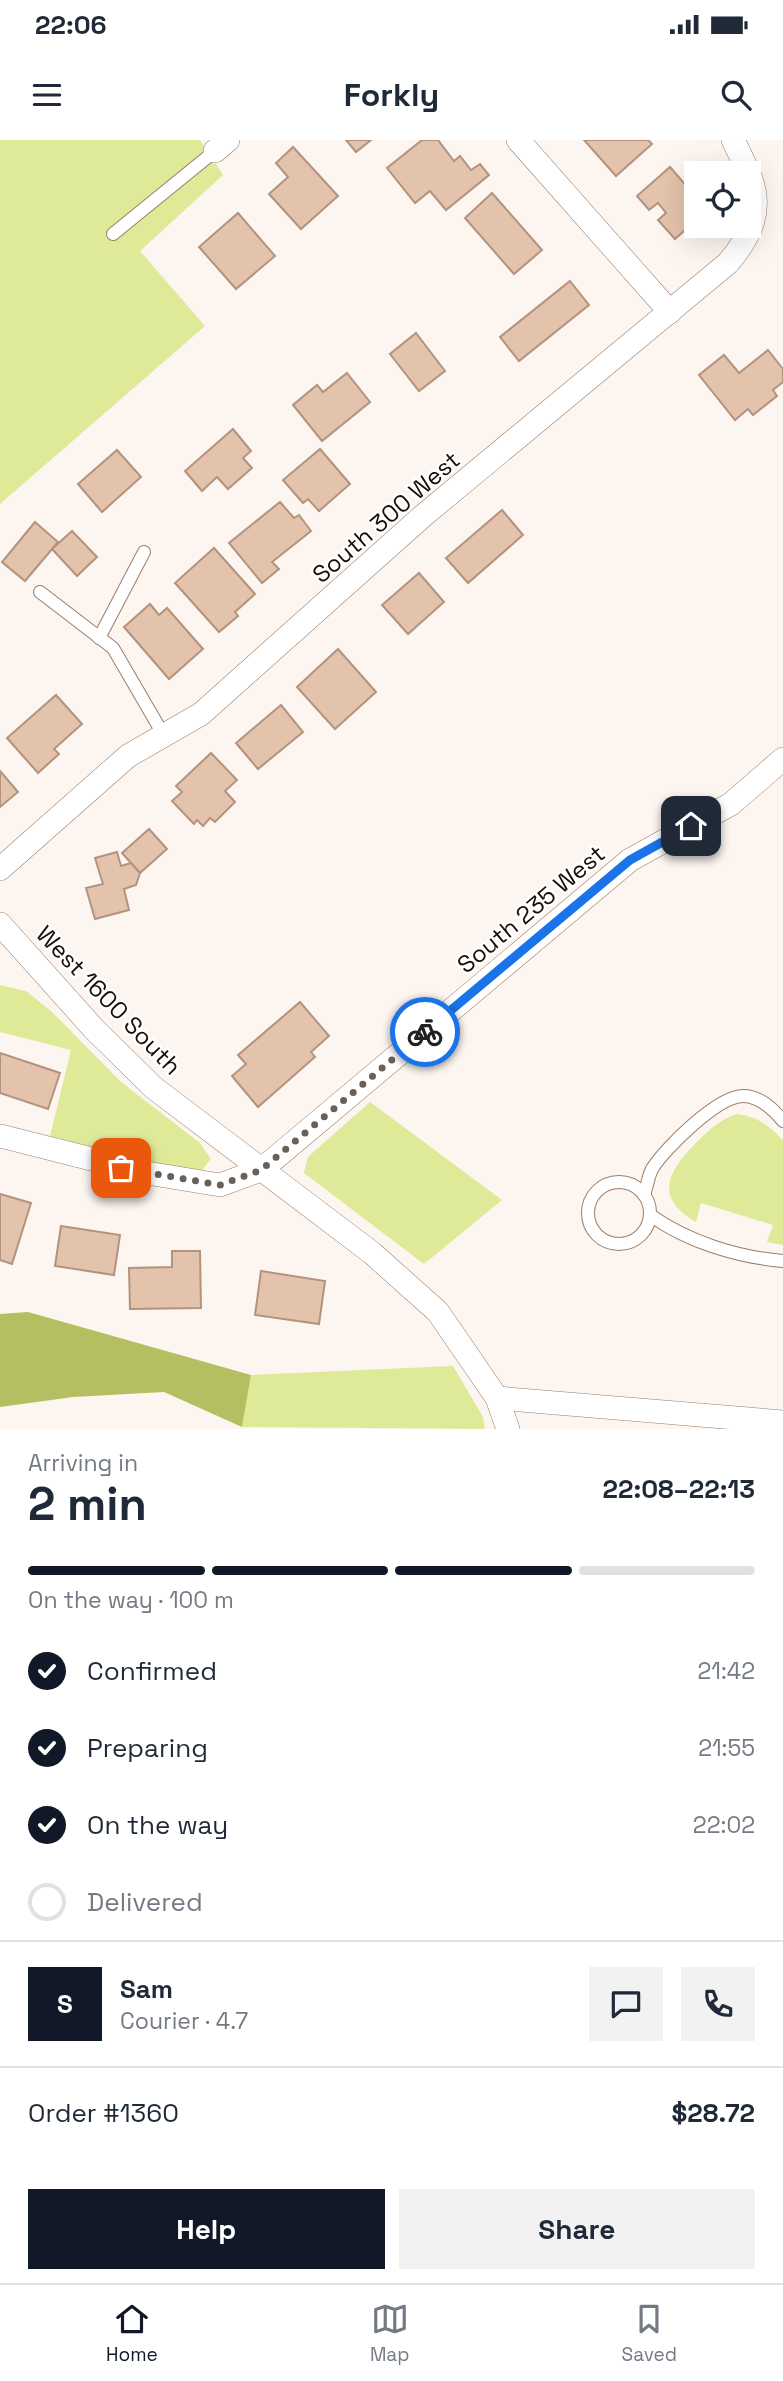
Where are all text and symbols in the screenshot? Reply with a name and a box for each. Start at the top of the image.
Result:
text: 22:06 [35,8,107,42]
text: Forkly [344,75,439,115]
icon: menu [28,76,66,114]
icon: search [717,76,755,114]
map controls [684,161,761,238]
button: locate [684,161,761,238]
street label: South 300 West [306,444,466,590]
pin [661,796,721,856]
icon: home [672,807,710,845]
street label: South 235 West [451,838,611,980]
street label: West 1600 South [30,919,188,1081]
courier [390,997,460,1067]
icon: bike [406,1013,444,1051]
pin [91,1138,151,1198]
icon: bag [102,1149,140,1187]
text: Arriving in [28,1448,138,1478]
text: 22:08–22:13 [603,1472,755,1506]
text: 2 min [28,1475,147,1533]
text: On the way · 100 m [28,1585,234,1615]
icon: check [28,1652,66,1690]
text: Confirmed [87,1654,217,1688]
text: 21:42 [697,1656,755,1686]
icon: check [28,1729,66,1767]
text: Preparing [87,1731,208,1765]
text: 21:55 [698,1733,755,1763]
icon: check [28,1806,66,1844]
text: On the way [87,1808,228,1842]
text: 22:02 [693,1810,755,1840]
text: Delivered [87,1885,203,1919]
button: chat [589,1967,663,2041]
button: phone [681,1967,755,2041]
text: Sam [120,1972,173,2006]
text: S [57,1987,73,2021]
text: Courier · 4.7 [120,2006,248,2036]
text: Order #1360 [28,2096,179,2130]
text: $28.72 [672,2096,755,2130]
button: Help [28,2189,385,2269]
button: Share [399,2189,755,2269]
tab: Home [106,2300,158,2367]
tab: Map [370,2300,410,2367]
tab: Saved [622,2300,677,2367]

